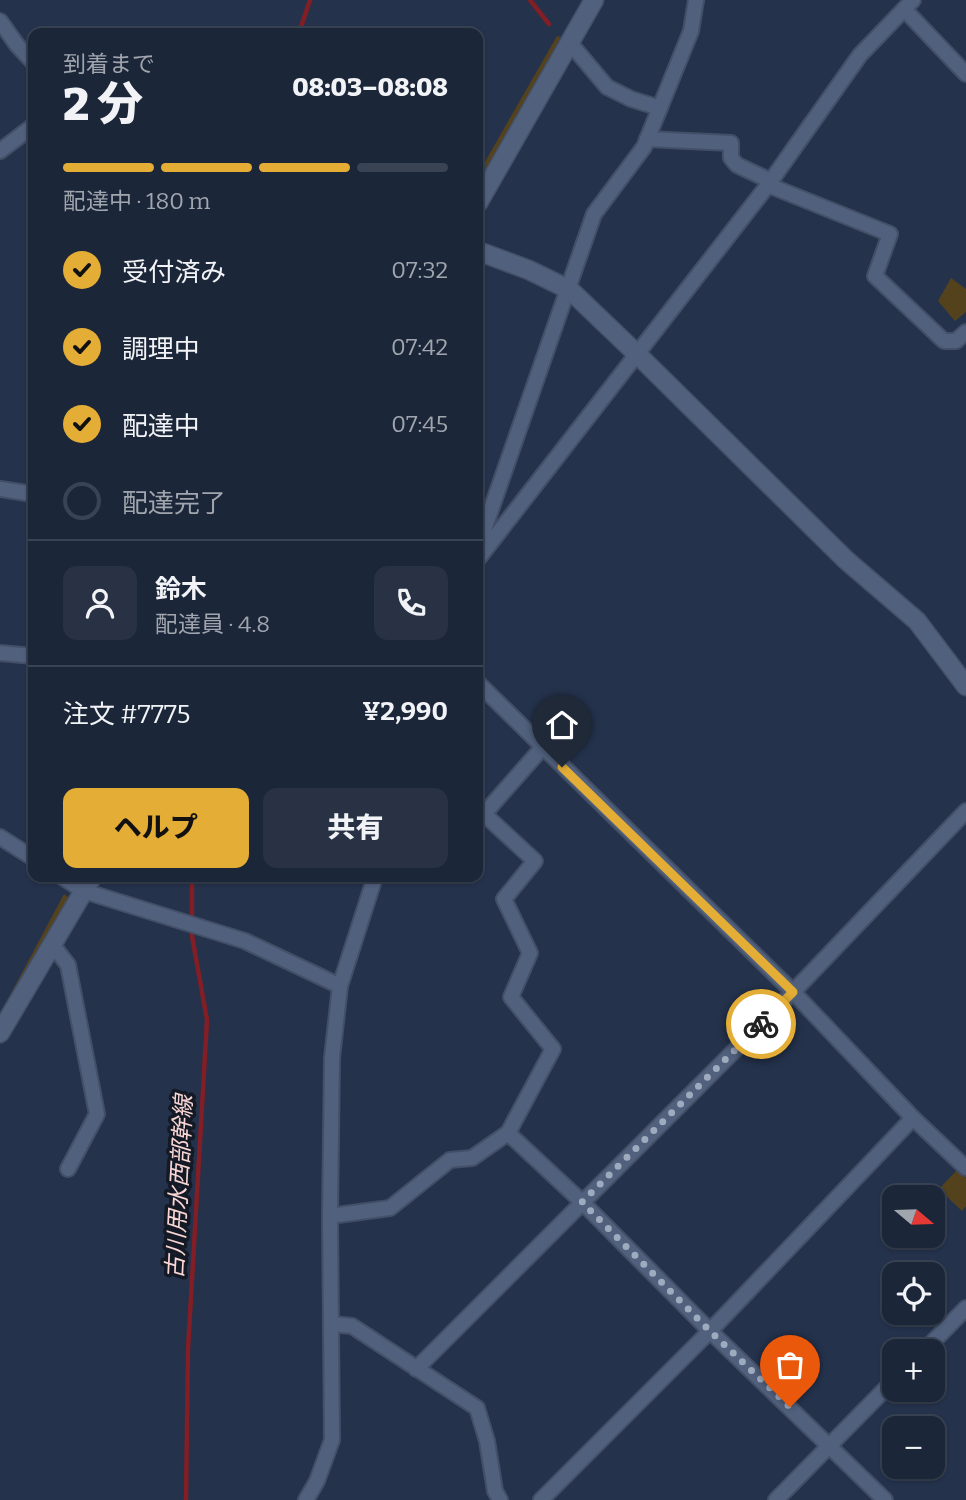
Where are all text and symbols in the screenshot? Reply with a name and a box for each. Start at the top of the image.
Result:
text: 到着まで [63,50,155,78]
text: 08:03–08:08 [292,72,448,103]
text: 2 分 [63,77,143,132]
text: 配達中 · 180 m [63,187,211,215]
icon: check [63,251,101,289]
text: 07:32 [391,256,448,284]
text: 受付済み [122,257,226,288]
icon: check [63,328,101,366]
text: 07:42 [391,333,448,361]
text: 調理中 [122,334,200,365]
icon: check [63,405,101,443]
text: 07:45 [391,410,448,438]
text: 配達中 [122,411,200,442]
text: 配達完了 [122,488,226,519]
button: person [63,566,137,640]
button: phone [374,566,448,640]
text: 鈴木 [155,574,207,605]
text: 配達員 · 4.8 [155,610,270,638]
pin [532,695,592,767]
text: ¥2,990 [362,696,448,727]
text: 注文 #7775 [63,699,190,730]
icon: home [543,706,581,744]
button: ヘルプ [63,788,249,868]
button: 共有 [263,788,448,868]
courier [726,989,796,1059]
icon: bike [742,1005,780,1043]
water label: 古川用水西部幹線 [160,1091,198,1280]
north arrow [882,1185,945,1248]
map controls [882,1185,945,1479]
button: locate [882,1262,945,1325]
pin [760,1335,820,1407]
button: + [882,1339,945,1402]
icon: bag [771,1346,809,1384]
button: − [882,1416,945,1479]

